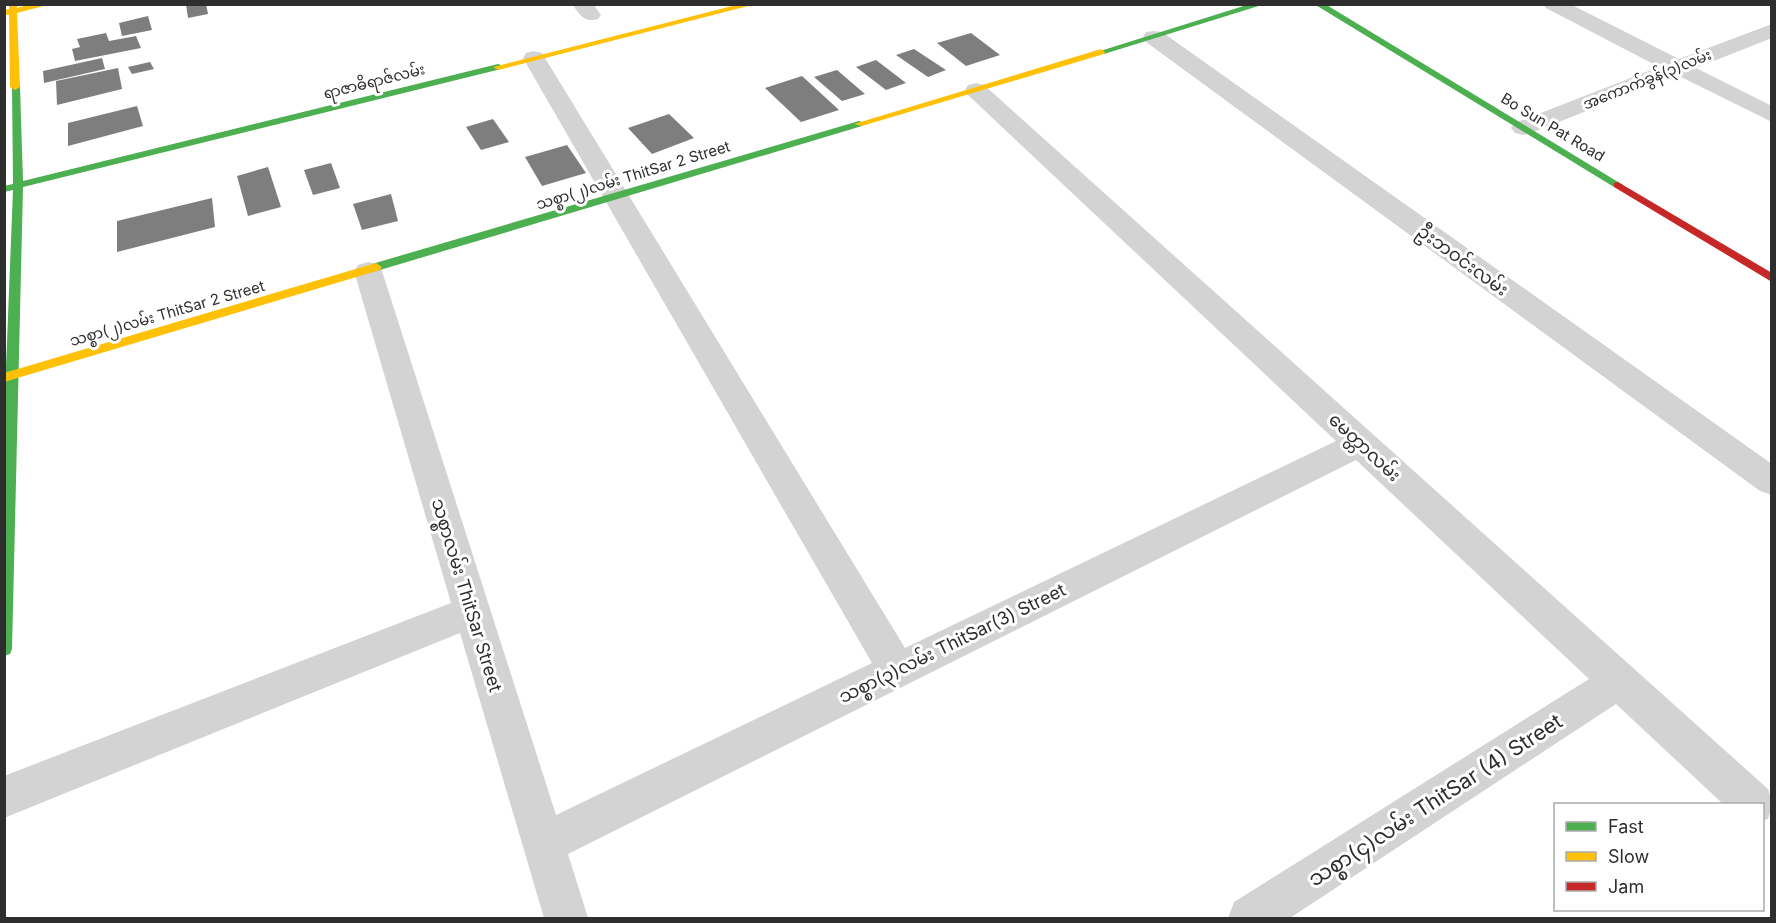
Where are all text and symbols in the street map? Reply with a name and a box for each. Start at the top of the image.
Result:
street label: အကောက်ခွန်(၃)လမ်း [1580,45,1715,116]
street label: ရာဇာဓိရာဇ်လမ်း [321,59,427,106]
street label: Bo Sun Pat Road [1498,88,1608,166]
street label: သစ္စာ(၂)လမ်း ThitSar 2 Street [534,136,733,217]
street label: ဦးဘဝင်းလမ်း [1411,218,1514,304]
street label: သစ္စာ(၂)လမ်း ThitSar 2 Street [67,276,268,353]
street label: မေတ္တာလမ်း [1321,407,1407,489]
street label: သစ္စာလမ်း ThitSar Street [422,495,508,696]
street label: သစ္စာ(၃)လမ်း ThitSar(3) Street [834,577,1071,712]
street label: သစ္စာ(၄)လမ်း ThitSar (4) Street [1302,706,1570,896]
legend [1554,803,1764,911]
text: Fast [1608,816,1644,837]
text: Slow [1608,846,1649,867]
text: Jam [1608,876,1644,897]

